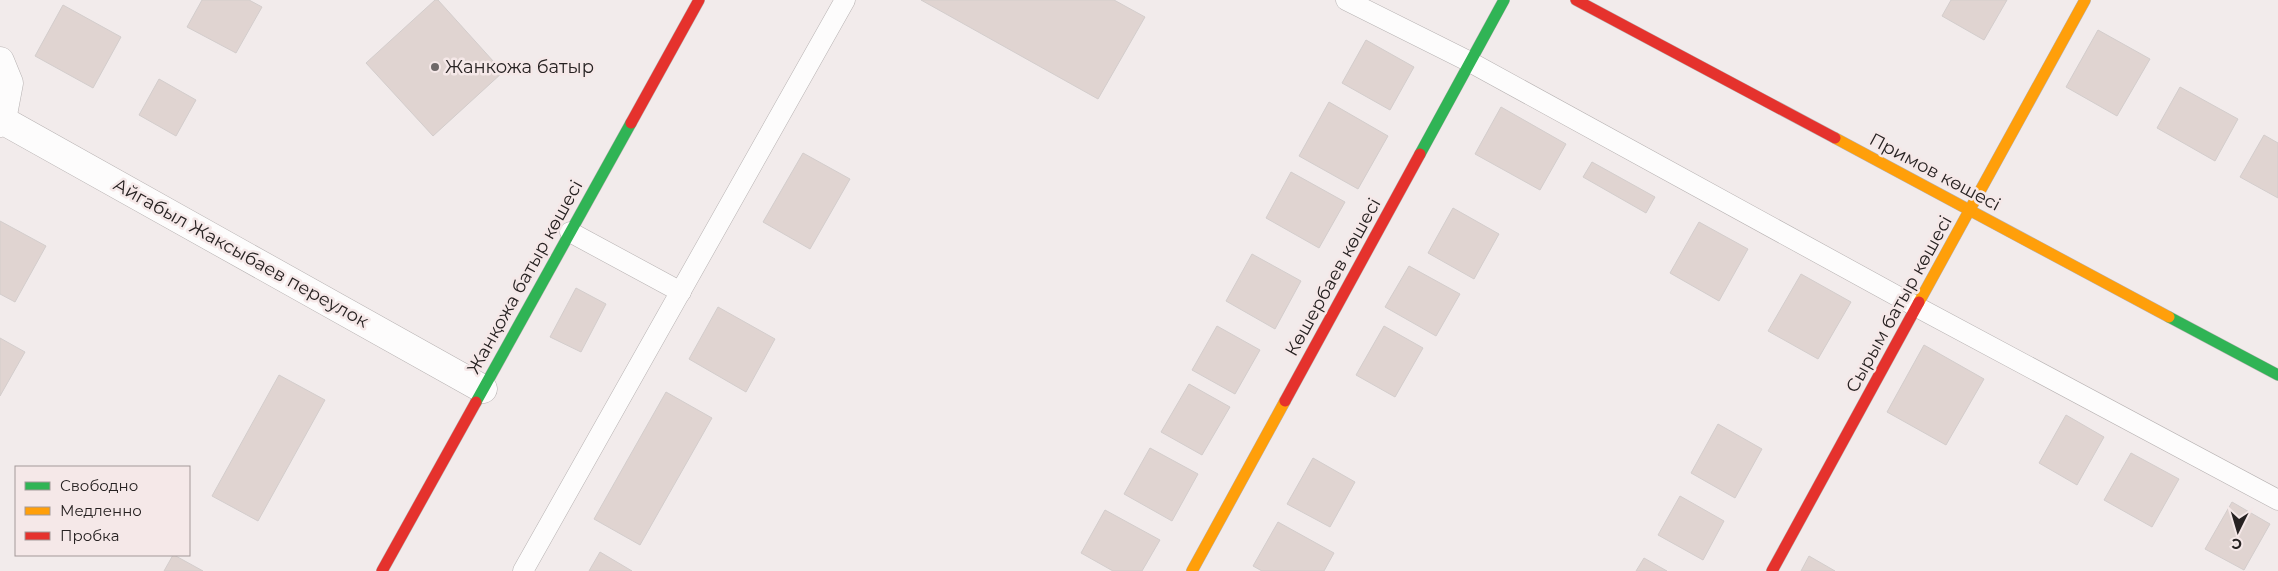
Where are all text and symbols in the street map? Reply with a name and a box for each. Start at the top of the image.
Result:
place label: Жанкожа батыр [445,56,594,78]
marker: Жанкожа батыр [429,61,441,73]
street label: Примов көшесі [1866,128,2004,216]
street label: Айгабыл Жаксыбаев переулок [110,174,373,333]
street label: Жанқожа батыр көшесі [462,176,588,378]
street label: Көшербаев көшесі [1280,194,1386,360]
street label: Сырым батыр көшесі [1841,212,1957,396]
legend [15,466,190,556]
text: Свободно [60,476,138,495]
text: Медленно [60,501,142,520]
north arrow [2213,506,2263,556]
text: Пробка [60,526,119,545]
text: С [2231,535,2243,553]

